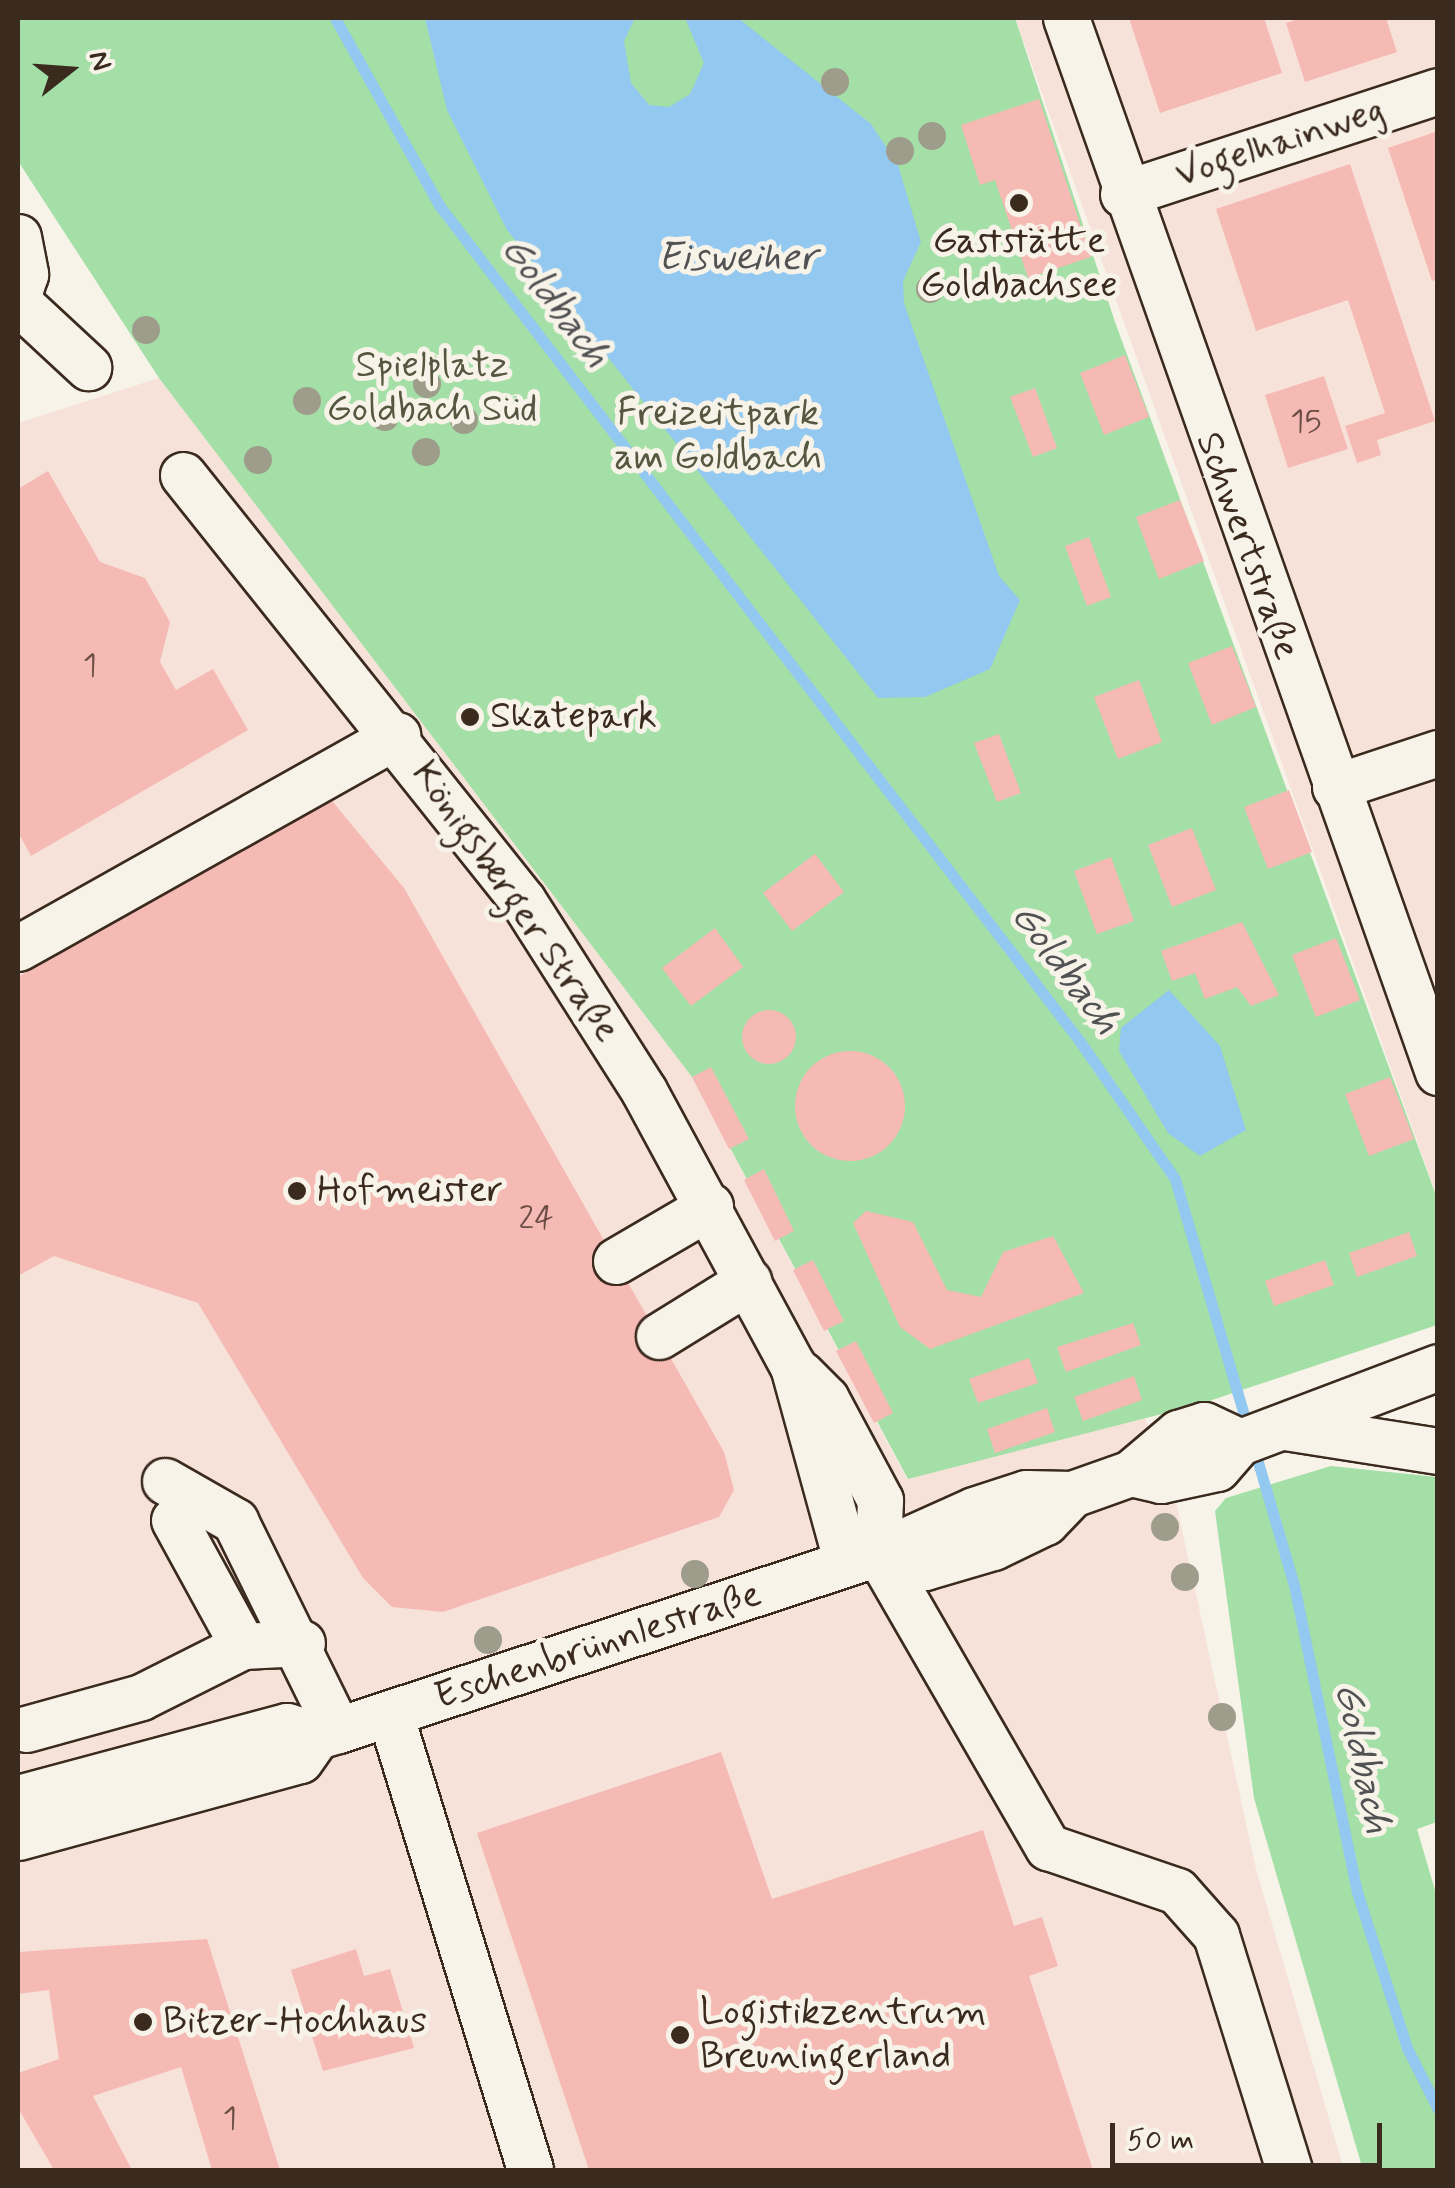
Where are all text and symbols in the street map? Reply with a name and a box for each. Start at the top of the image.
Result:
north arrow [20,20,120,120]
text: N [79,47,120,75]
street label: Vogelhainweg [1170,88,1390,198]
marker: Gaststätte Goldbachsee [1008,192,1030,214]
place label: Gaststätte Goldbachsee [920,219,1118,308]
water label: Goldbach [490,227,620,377]
water label: Eisweiher [657,234,817,282]
park label: Spielplatz Goldbach Süd [327,343,537,432]
park label: Freizeitpark am Goldbach [616,391,820,480]
house number: 15 [1290,403,1322,441]
street label: Schwertstraße [1185,426,1309,666]
house number: 1 [83,647,97,685]
place label: Skatepark [490,694,657,740]
marker: Skatepark [459,706,481,728]
street label: Königsberger Straße [401,753,629,1051]
water label: Goldbach [1000,894,1130,1044]
place label: Hofmeister [317,1168,503,1214]
marker: Hofmeister [286,1180,308,1202]
house number: 24 [518,1200,554,1238]
street label: Eschenbrünnlestraße [429,1572,767,1720]
water label: Goldbach [1323,1678,1401,1838]
place label: Logistikzentrum Breuningerland [700,1990,986,2080]
place label: Bitzer-Hochhaus [163,1999,427,2045]
marker: Bitzer-Hochhaus [132,2011,154,2033]
marker: Logistikzentrum Breuningerland [669,2024,691,2046]
house number: 1 [223,2100,237,2138]
scale bar [1115,2103,1388,2165]
text: 50 m [1127,2121,1194,2160]

